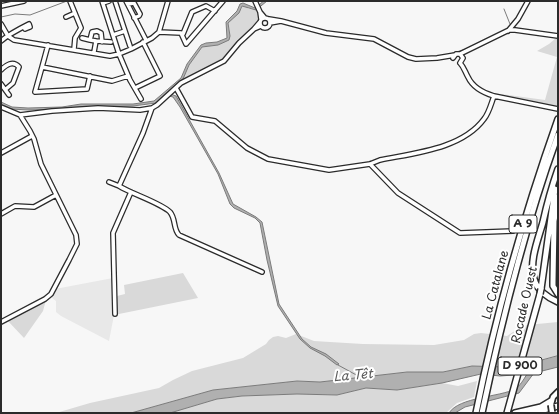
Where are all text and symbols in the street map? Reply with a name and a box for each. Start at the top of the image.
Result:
road number: A 9 [509,215,537,233]
street label: La Catalane [480,249,512,321]
street label: Rocade Ouest [509,265,541,345]
road number: D 900 [498,357,542,375]
water label: La Têt [333,367,373,385]

